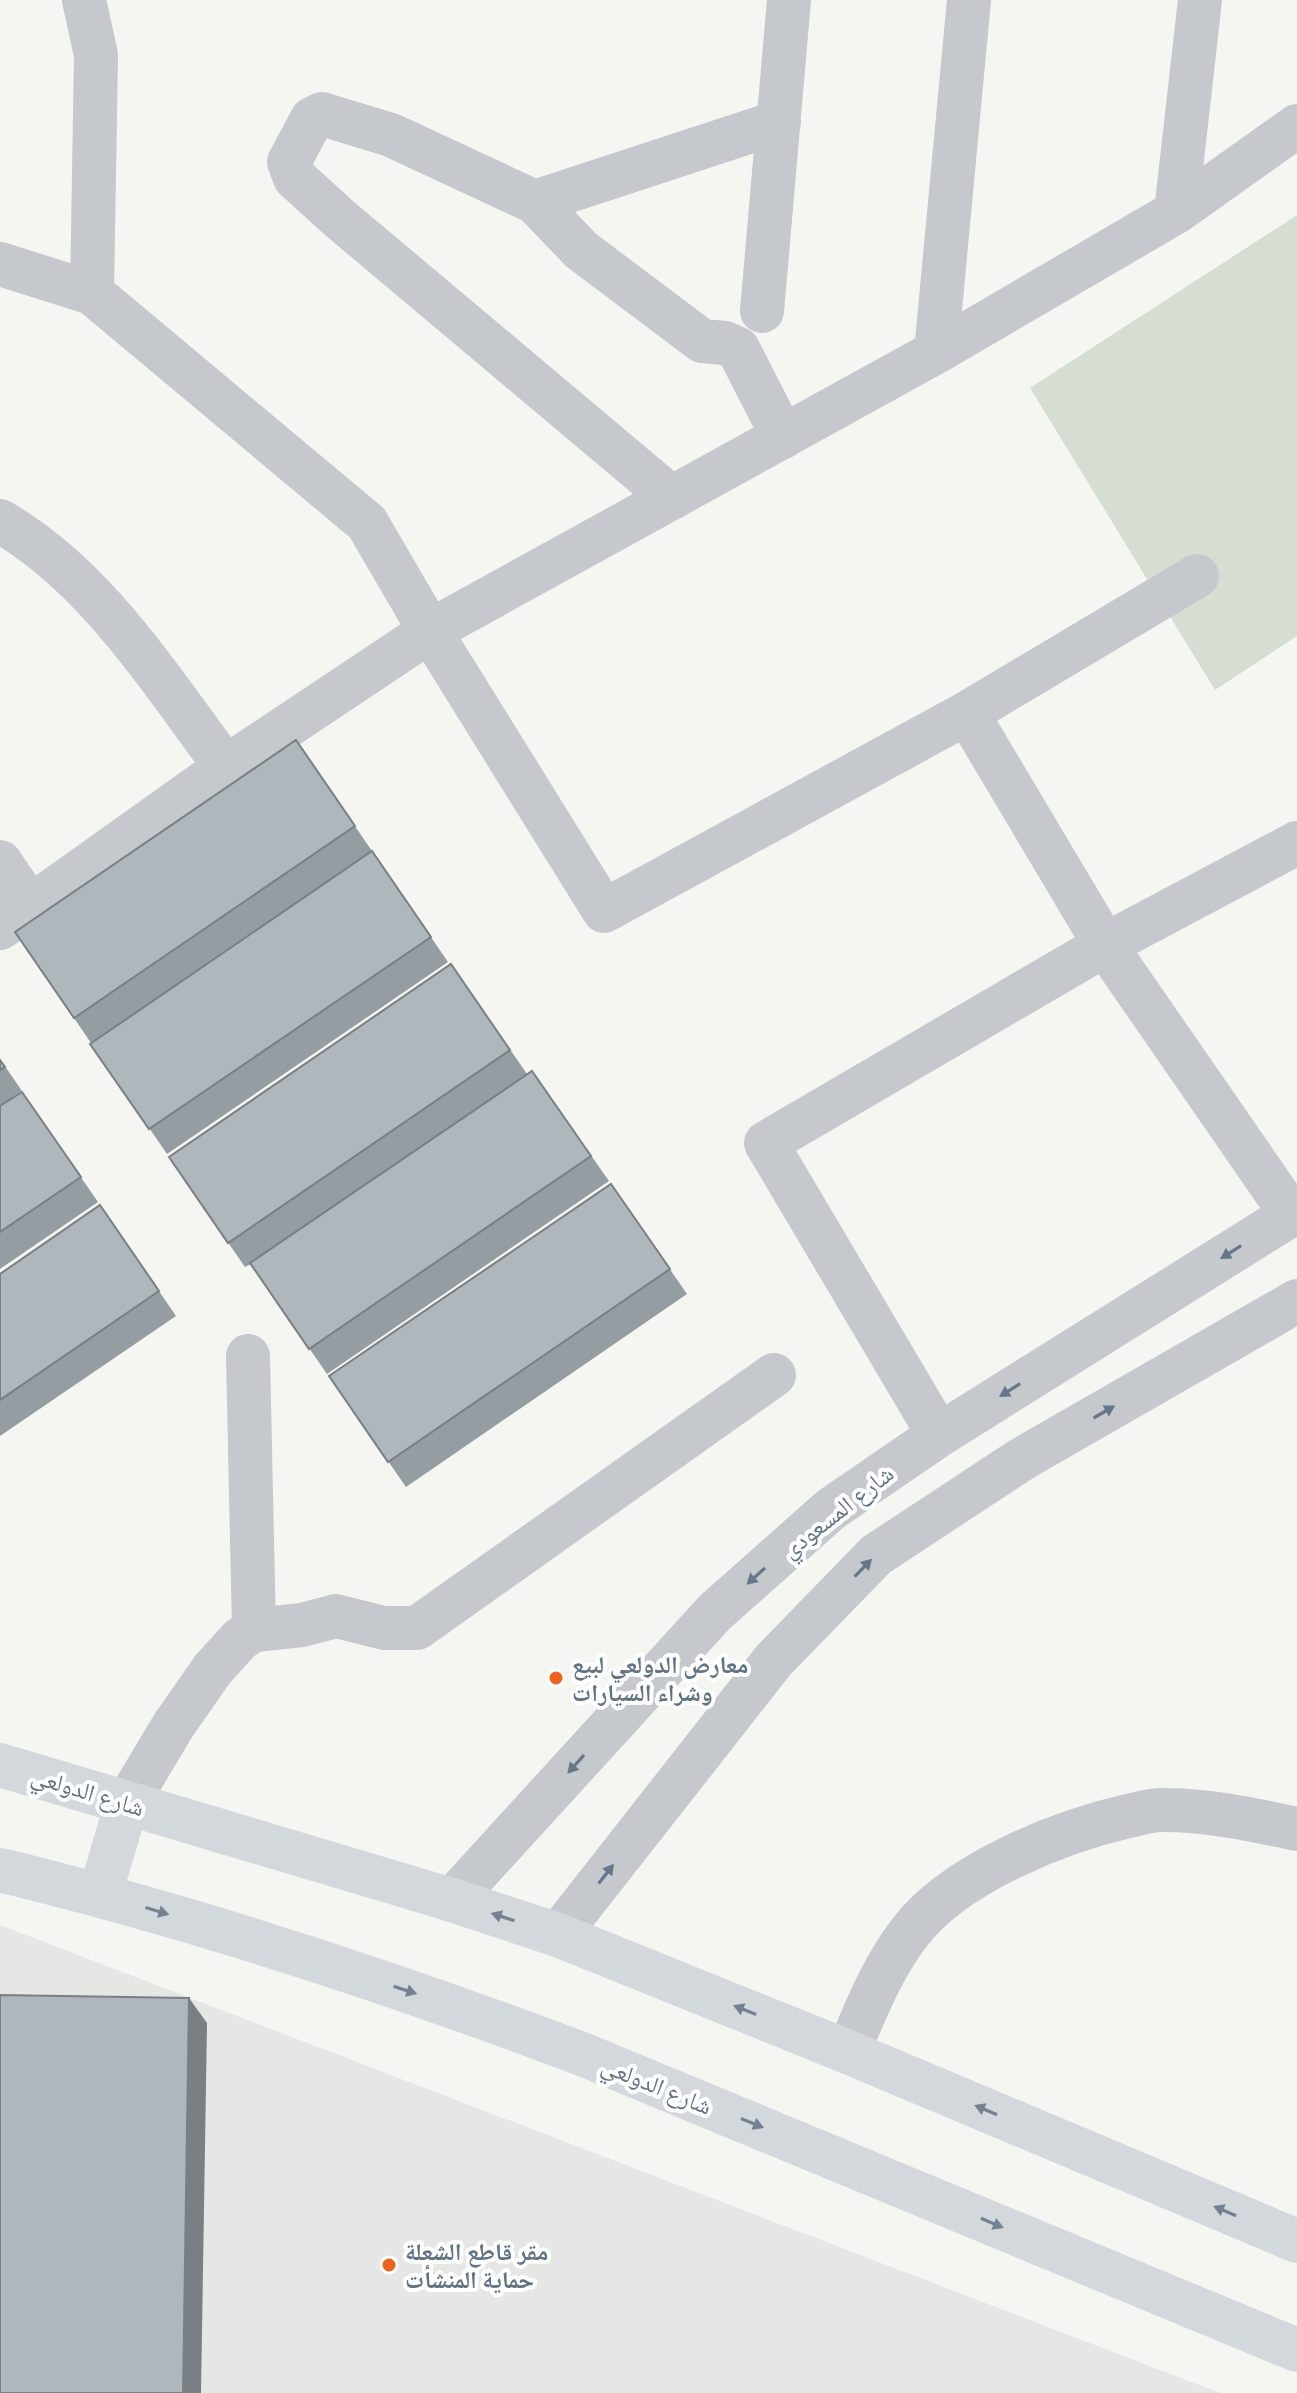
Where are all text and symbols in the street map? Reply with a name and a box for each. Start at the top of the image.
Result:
one-way arrow [1220,1244,1241,1259]
one-way arrow [1000,1383,1021,1398]
one-way arrow [1093,1405,1116,1419]
street label: شارع المسعودي [776,1459,902,1568]
one-way arrow [854,1559,872,1578]
one-way arrow [746,1567,766,1584]
place label: معارض الدولعي لبيع وشراء السيارات [572,1650,748,1707]
marker: معارض الدولعي لبيع وشراء السيارات [547,1669,565,1687]
one-way arrow [568,1754,586,1773]
street label: شارع الدولعي [26,1761,148,1827]
one-way arrow [598,1864,614,1884]
one-way arrow [145,1906,169,1918]
one-way arrow [491,1910,515,1922]
one-way arrow [393,1984,417,1996]
one-way arrow [733,2004,757,2017]
street label: شارع الدولعي [596,2050,716,2125]
one-way arrow [974,2103,998,2116]
one-way arrow [740,2117,764,2130]
one-way arrow [1213,2205,1237,2218]
one-way arrow [980,2216,1004,2229]
place label: مقر قاطع الشعلة حماية المنشأت [405,2237,548,2294]
marker: مقر قاطع الشعلة حماية المنشأت [380,2256,398,2274]

